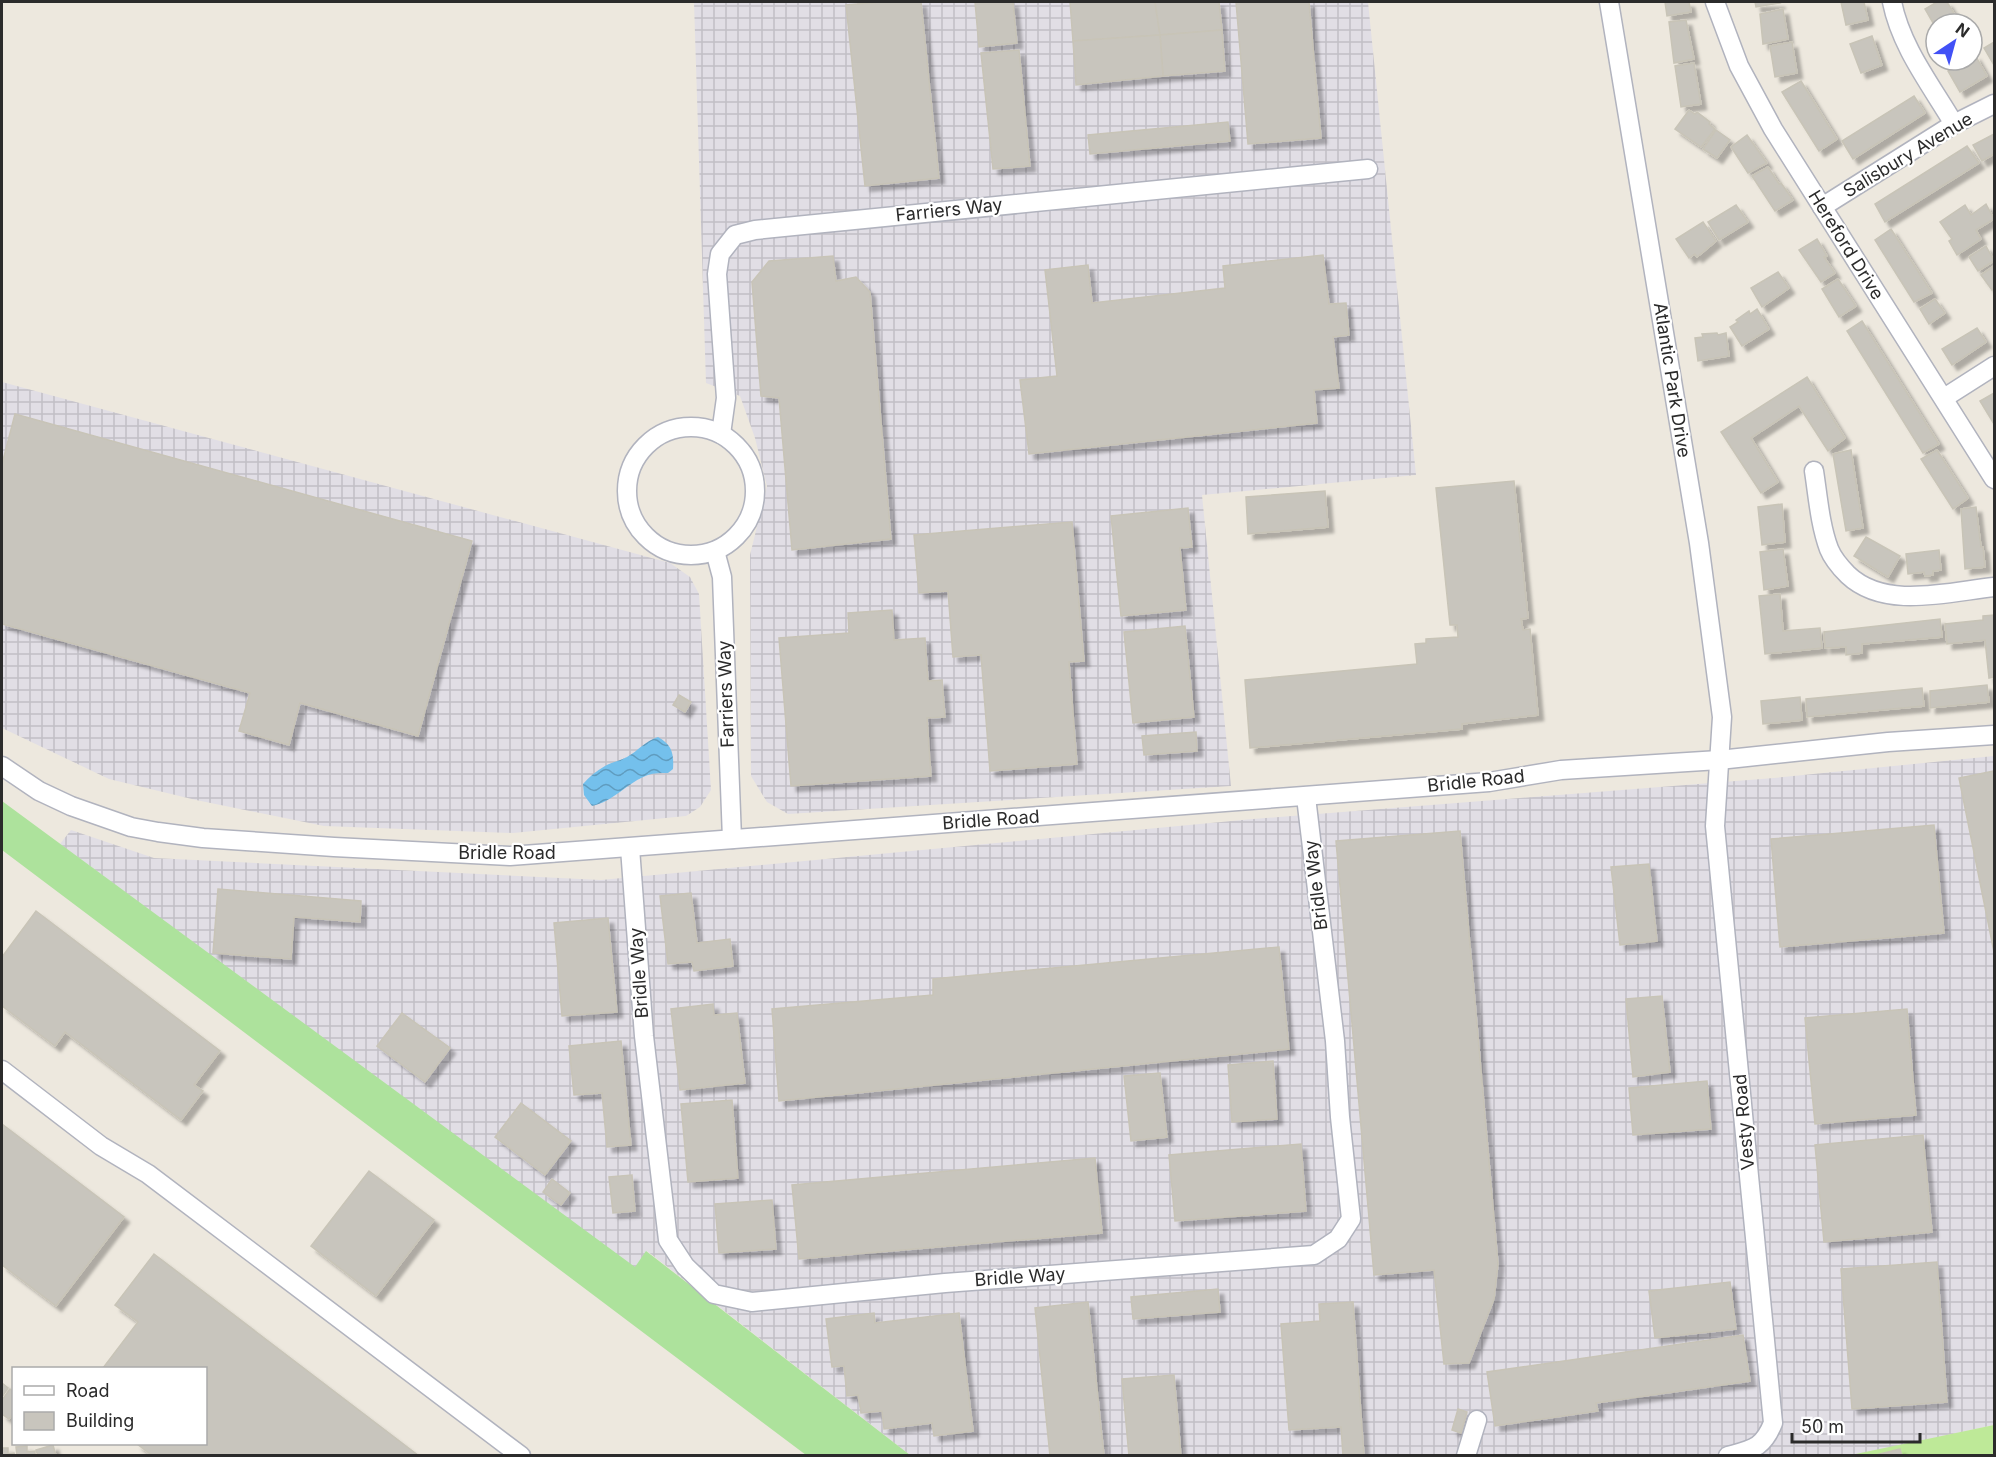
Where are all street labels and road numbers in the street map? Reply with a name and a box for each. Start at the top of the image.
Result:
street label: Salisbury Avenue [1839,108,1976,201]
street label: Hereford Drive [1804,186,1888,303]
street label: Farriers Way [894,193,1003,226]
street label: Atlantic Park Drive [1650,301,1695,459]
street label: Farriers Way [713,640,738,748]
street label: Bridle Road [1426,765,1526,796]
street label: Bridle Road [942,806,1040,833]
street label: Bridle Way [1300,839,1331,931]
street label: Bridle Road [458,842,556,863]
street label: Bridle Way [625,927,652,1019]
street label: Vesty Road [1729,1073,1758,1171]
street label: Bridle Way [974,1263,1066,1290]

